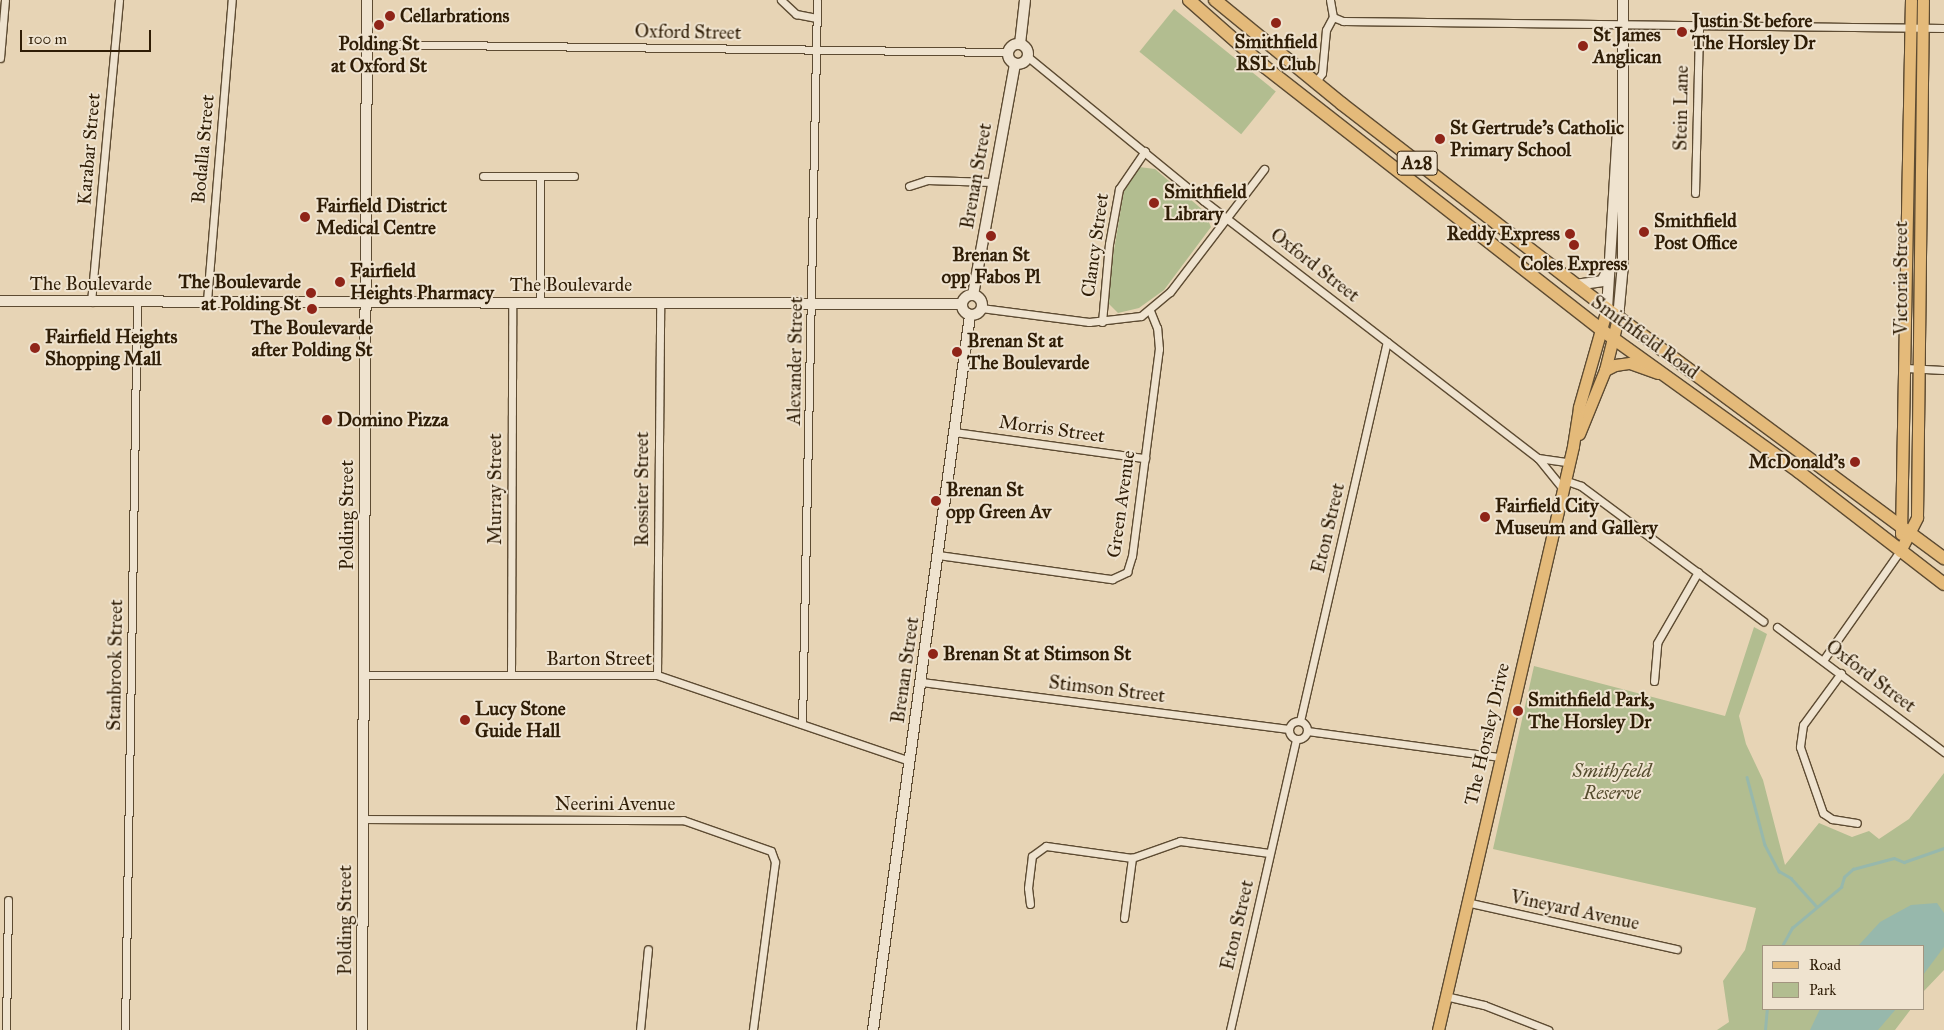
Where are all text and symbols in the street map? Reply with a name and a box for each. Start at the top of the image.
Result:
place label: Cellarbrations [400,5,509,27]
marker: Cellarbrations [384,10,396,22]
place label: Justin St before The Horsley Dr [1692,10,1815,54]
marker: Smithfield RSL Club [1270,17,1282,29]
marker: Polding St at Oxford St [373,19,385,31]
scale bar [22,20,154,52]
street label: Oxford Street [634,20,742,44]
place label: St James Anglican [1593,24,1662,68]
marker: Justin St before The Horsley Dr [1676,26,1688,38]
text: 100 m [28,30,67,48]
place label: Smithfield RSL Club [1235,31,1317,75]
place label: Polding St at Oxford St [331,33,427,77]
marker: St James Anglican [1577,40,1589,52]
street label: Stein Lane [1669,65,1693,151]
street label: Karabar Street [73,92,105,206]
street label: Bodalla Street [187,93,219,205]
place label: St Gertrude's Catholic Primary School [1450,117,1624,161]
street label: Brenan Street [955,121,997,231]
marker: St Gertrude's Catholic Primary School [1434,133,1446,145]
road number: A28 [1396,148,1438,178]
place label: Smithfield Library [1164,181,1247,225]
street label: Clancy Street [1076,192,1114,298]
place label: Fairfield District Medical Centre [316,195,447,239]
marker: Smithfield Library [1148,197,1160,209]
marker: Fairfield District Medical Centre [298,210,312,224]
place label: Smithfield Post Office [1654,210,1737,254]
street label: Victoria Street [1890,221,1912,335]
street label: Oxford Street [1266,223,1364,307]
place label: Reddy Express [1447,223,1560,245]
marker: Smithfield Post Office [1638,226,1650,238]
marker: Reddy Express [1564,228,1576,240]
marker: Brenan St opp Fabos Pl [985,230,997,242]
marker: Coles Express [1568,239,1580,251]
place label: Brenan St opp Fabos Pl [942,244,1040,288]
place label: Coles Express [1521,253,1627,275]
place label: Fairfield Heights Pharmacy [350,260,494,304]
place label: The Boulevarde at Polding St [179,271,301,315]
street label: The Boulevarde [30,273,152,295]
street label: The Boulevarde [510,274,632,296]
marker: Fairfield Heights Pharmacy [334,276,346,288]
marker: The Boulevarde at Polding St [305,287,317,299]
street label: Smithfield Road [1587,290,1703,384]
street label: Alexander Street [782,297,808,425]
marker: The Boulevarde after Polding St [306,303,318,315]
place label: The Boulevarde after Polding St [251,317,373,361]
place label: Fairfield Heights Shopping Mall [45,326,177,370]
place label: Brenan St at The Boulevarde [967,330,1089,374]
marker: Fairfield Heights Shopping Mall [29,342,41,354]
marker: Brenan St at The Boulevarde [951,346,963,358]
place label: Domino Pizza [337,409,449,431]
street label: Morris Street [998,410,1106,448]
marker: Domino Pizza [321,414,333,426]
street label: Rossiter Street [631,432,653,546]
street label: Murray Street [484,433,506,545]
street label: Green Avenue [1102,449,1140,559]
place label: McDonald's [1749,451,1845,473]
marker: McDonald's [1849,456,1861,468]
street label: Polding Street [336,460,358,570]
place label: Brenan St opp Green Av [946,479,1051,523]
street label: Eton Street [1307,481,1349,575]
marker: Brenan St opp Green Av [930,495,942,507]
place label: Fairfield City Museum and Gallery [1495,495,1658,539]
marker: Fairfield City Museum and Gallery [1479,511,1491,523]
street label: Stanbrook Street [102,599,128,731]
street label: Brenan Street [886,615,924,725]
street label: Oxford Street [1822,635,1920,717]
place label: Brenan St at Stimson St [943,643,1131,665]
street label: Barton Street [546,648,652,670]
marker: Brenan St at Stimson St [927,648,939,660]
street label: The Horsley Drive [1460,661,1514,807]
street label: Stimson Street [1048,671,1166,707]
place label: Smithfield Park, The Horsley Dr [1528,689,1654,733]
place label: Lucy Stone Guide Hall [475,698,566,742]
marker: Smithfield Park, The Horsley Dr [1512,705,1524,717]
marker: Lucy Stone Guide Hall [459,714,471,726]
park label: Smithfield Reserve [1572,760,1652,804]
street label: Neerini Avenue [555,793,675,815]
street label: Polding Street [334,865,356,975]
street label: Eton Street [1216,878,1258,972]
street label: Vineyard Avenue [1509,885,1641,935]
legend [1762,945,1924,1010]
text: Road [1809,956,1841,974]
text: Park [1809,981,1836,999]

